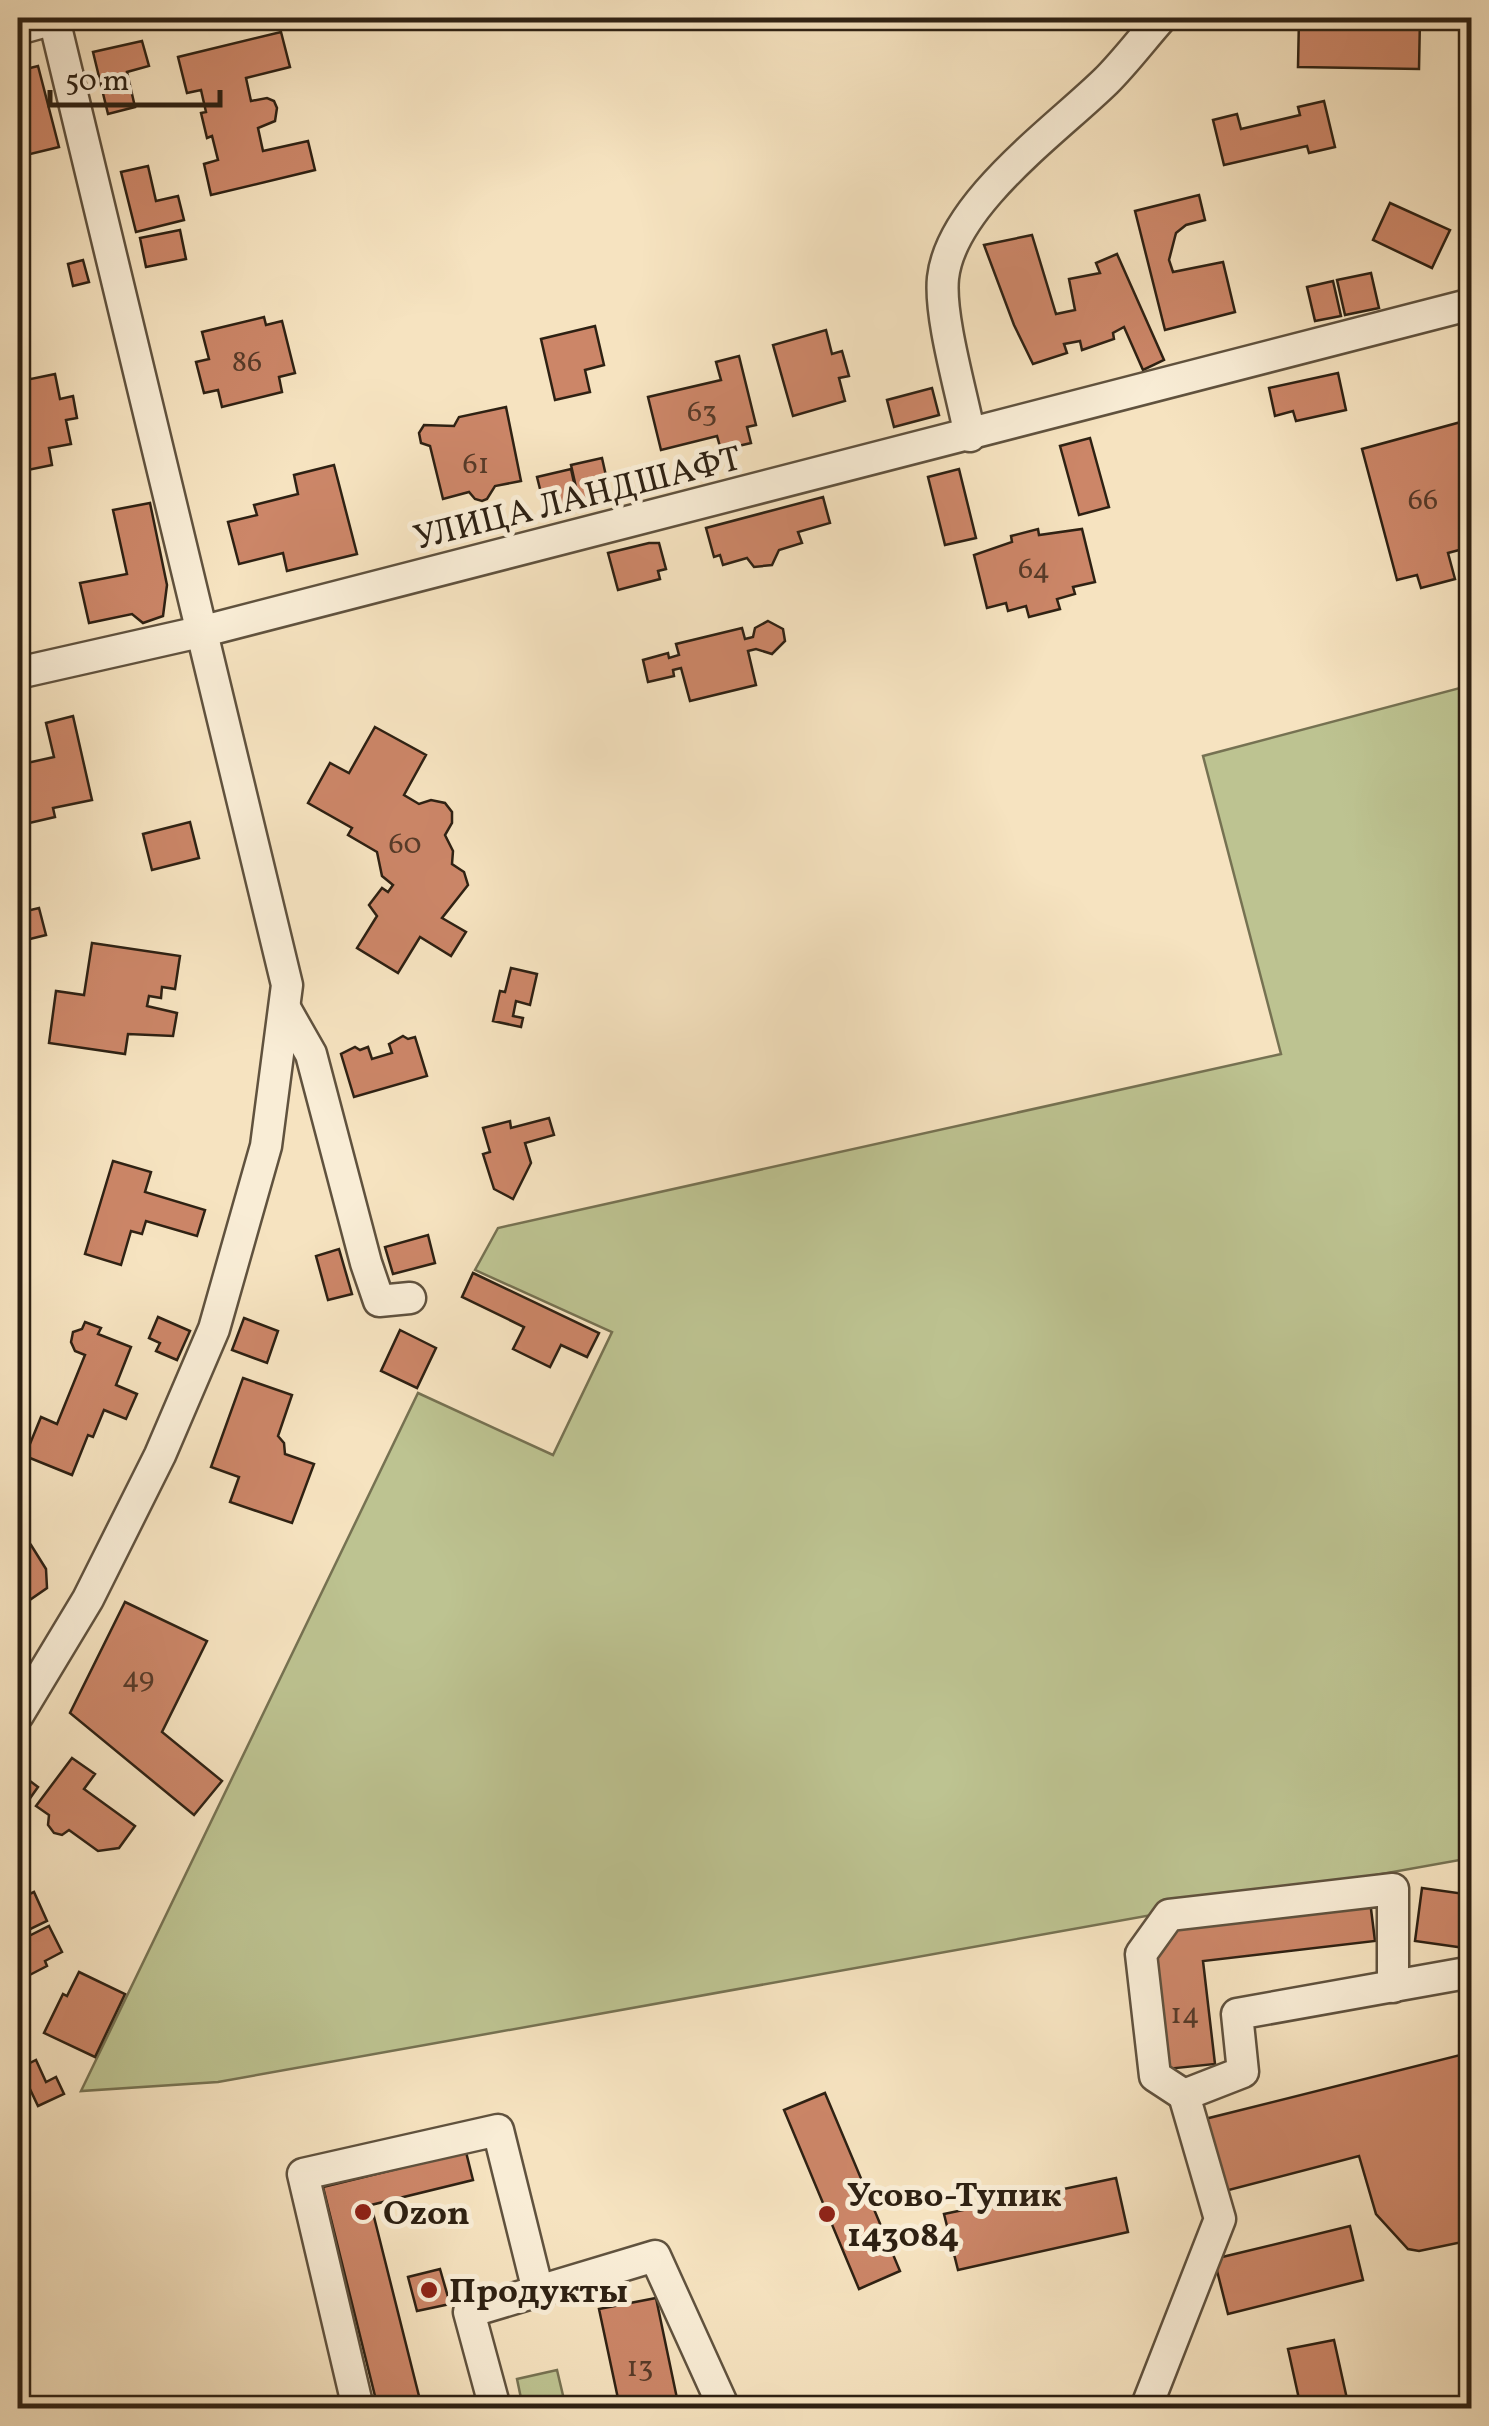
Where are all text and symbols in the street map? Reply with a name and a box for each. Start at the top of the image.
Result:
scale bar [50,45,220,107]
text: 50 m [65,61,129,103]
house number: 86 [232,342,262,384]
house number: 63 [687,392,717,434]
street label: УЛИЦА ЛАНДШАФТ [409,436,746,564]
house number: 61 [463,444,489,486]
house number: 66 [1408,480,1438,522]
house number: 64 [1018,549,1050,591]
house number: 60 [388,824,422,866]
house number: 49 [122,1658,154,1700]
house number: 14 [1170,1994,1200,2036]
place label: Усово-Тупик 143084 [847,2173,1062,2261]
place label: Ozon [383,2191,470,2239]
marker: Ozon [352,2201,374,2223]
marker: Усово-Тупик 143084 [816,2203,838,2225]
place label: Продукты [449,2269,628,2317]
marker: Продукты [418,2279,440,2301]
house number: 13 [626,2347,654,2389]

